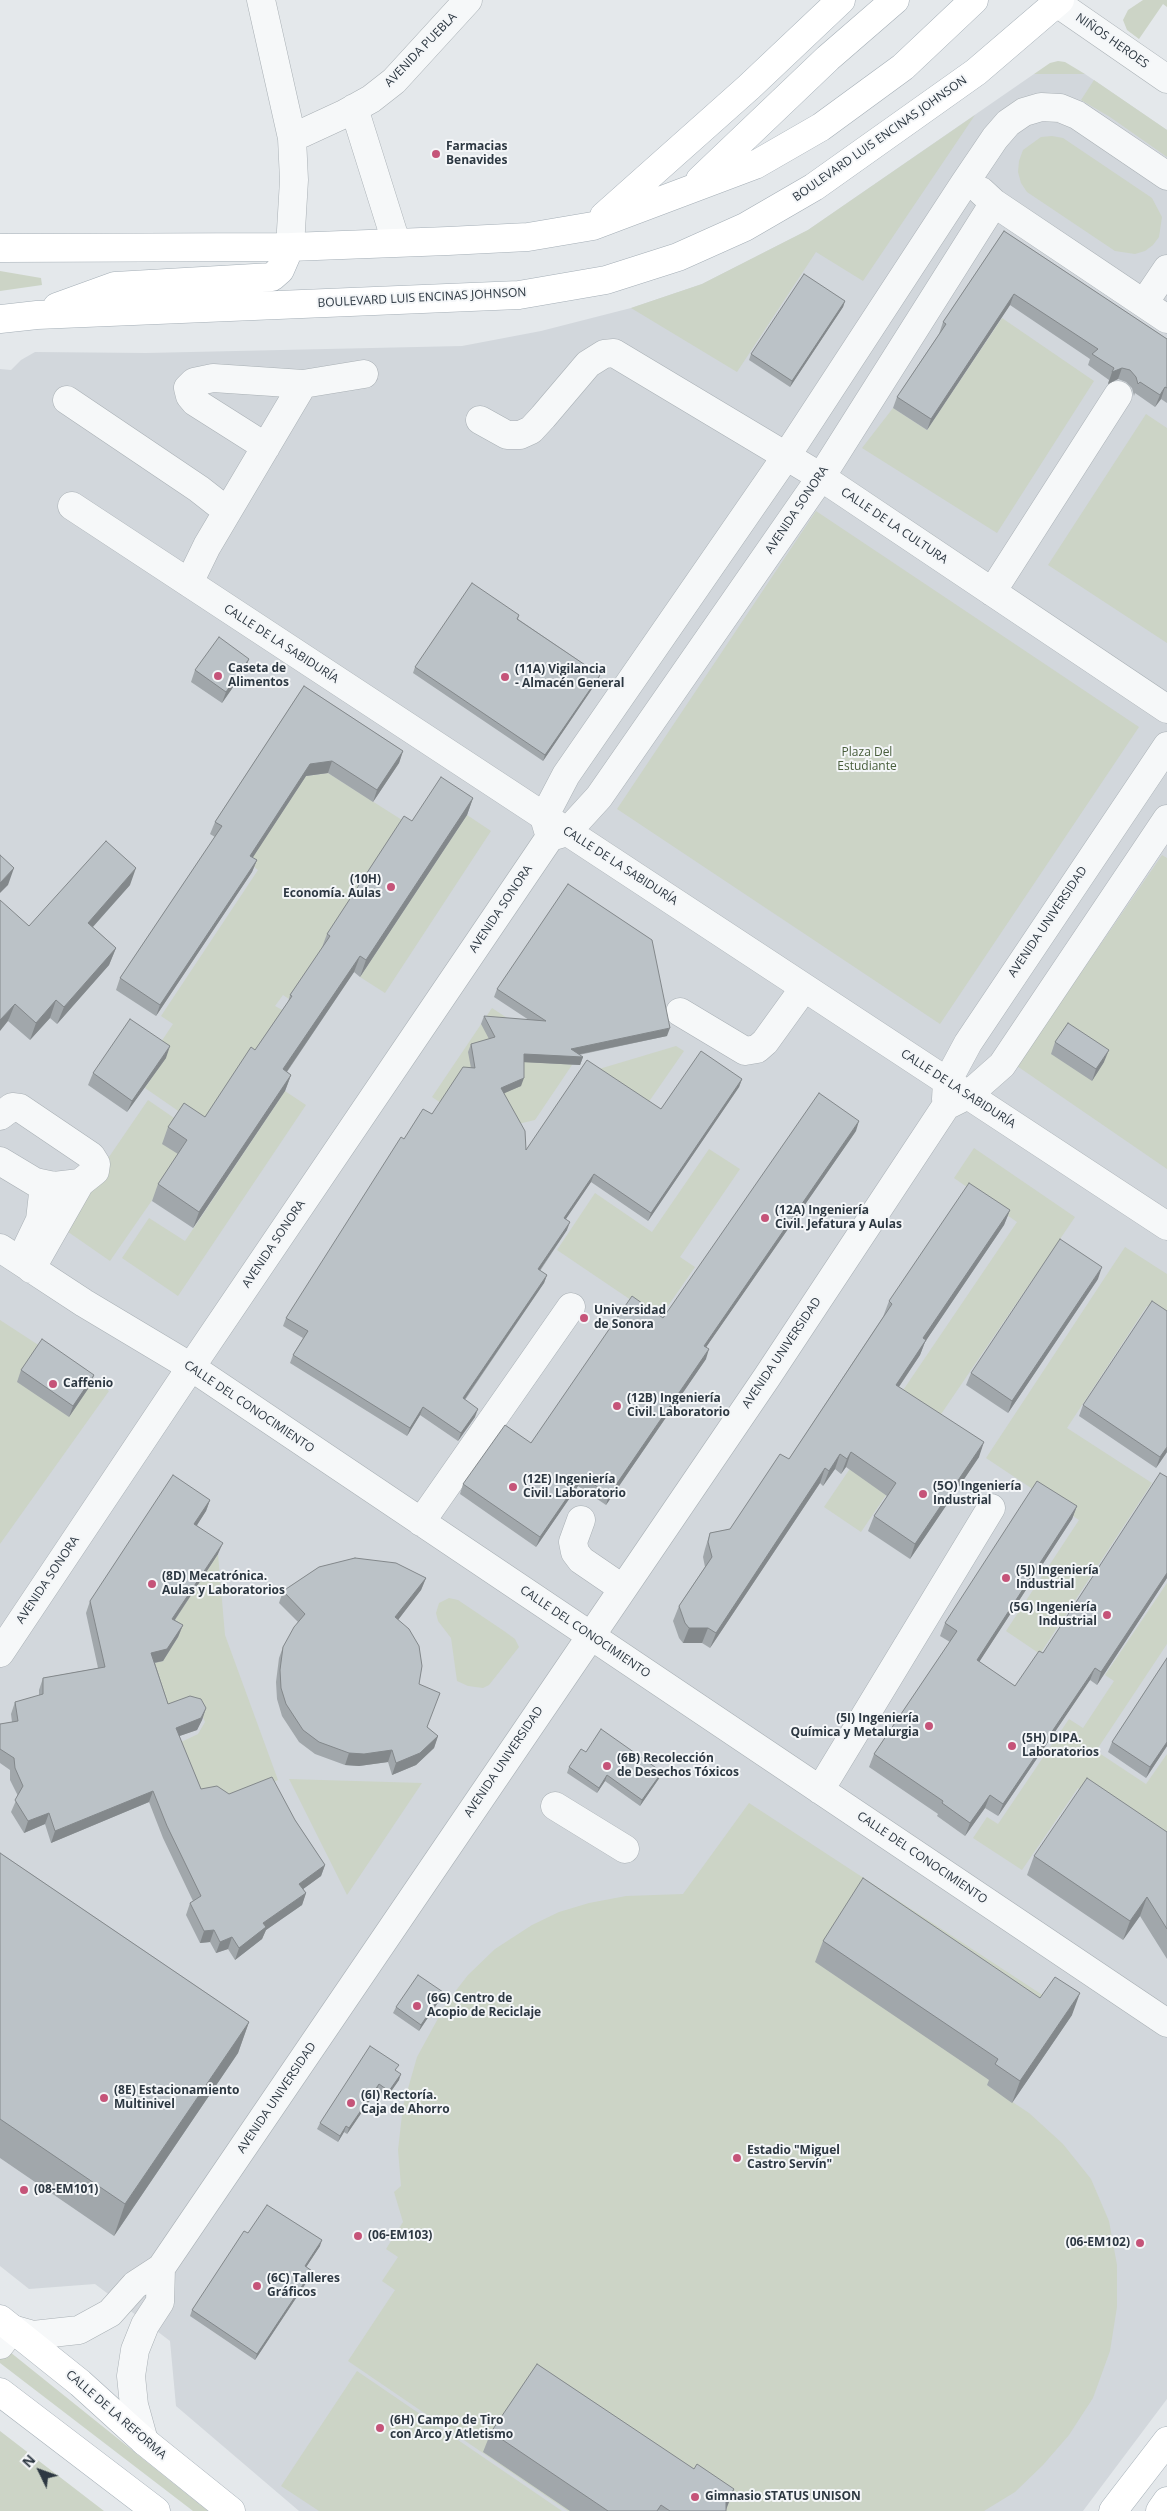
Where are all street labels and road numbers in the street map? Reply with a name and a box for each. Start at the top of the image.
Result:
street label: AVENIDA PUEBLA [382,10,460,90]
street label: NIÑOS HEROES [1073,10,1151,72]
street label: BOULEVARD LUIS ENCINAS JOHNSON [790,73,970,205]
street label: BOULEVARD LUIS ENCINAS JOHNSON [317,285,527,311]
street label: AVENIDA SONORA [762,463,832,557]
street label: CALLE DE LA CULTURA [838,485,950,567]
street label: CALLE DE LA SABIDURÍA [221,601,341,687]
street label: CALLE DE LA SABIDURÍA [560,823,680,909]
street label: AVENIDA SONORA [466,862,536,956]
street label: AVENIDA UNIVERSIDAD [1006,864,1090,980]
street label: CALLE DE LA SABIDURÍA [898,1046,1018,1132]
street label: AVENIDA SONORA [239,1197,309,1291]
street label: AVENIDA UNIVERSIDAD [740,1295,824,1411]
street label: CALLE DEL CONOCIMIENTO [181,1358,317,1456]
street label: AVENIDA SONORA [13,1533,83,1627]
street label: CALLE DEL CONOCIMIENTO [517,1583,653,1681]
street label: AVENIDA UNIVERSIDAD [462,1704,546,1820]
street label: CALLE DEL CONOCIMIENTO [854,1809,990,1907]
street label: AVENIDA UNIVERSIDAD [235,2040,319,2156]
street label: CALLE DE LA REFORMA [63,2367,169,2463]

